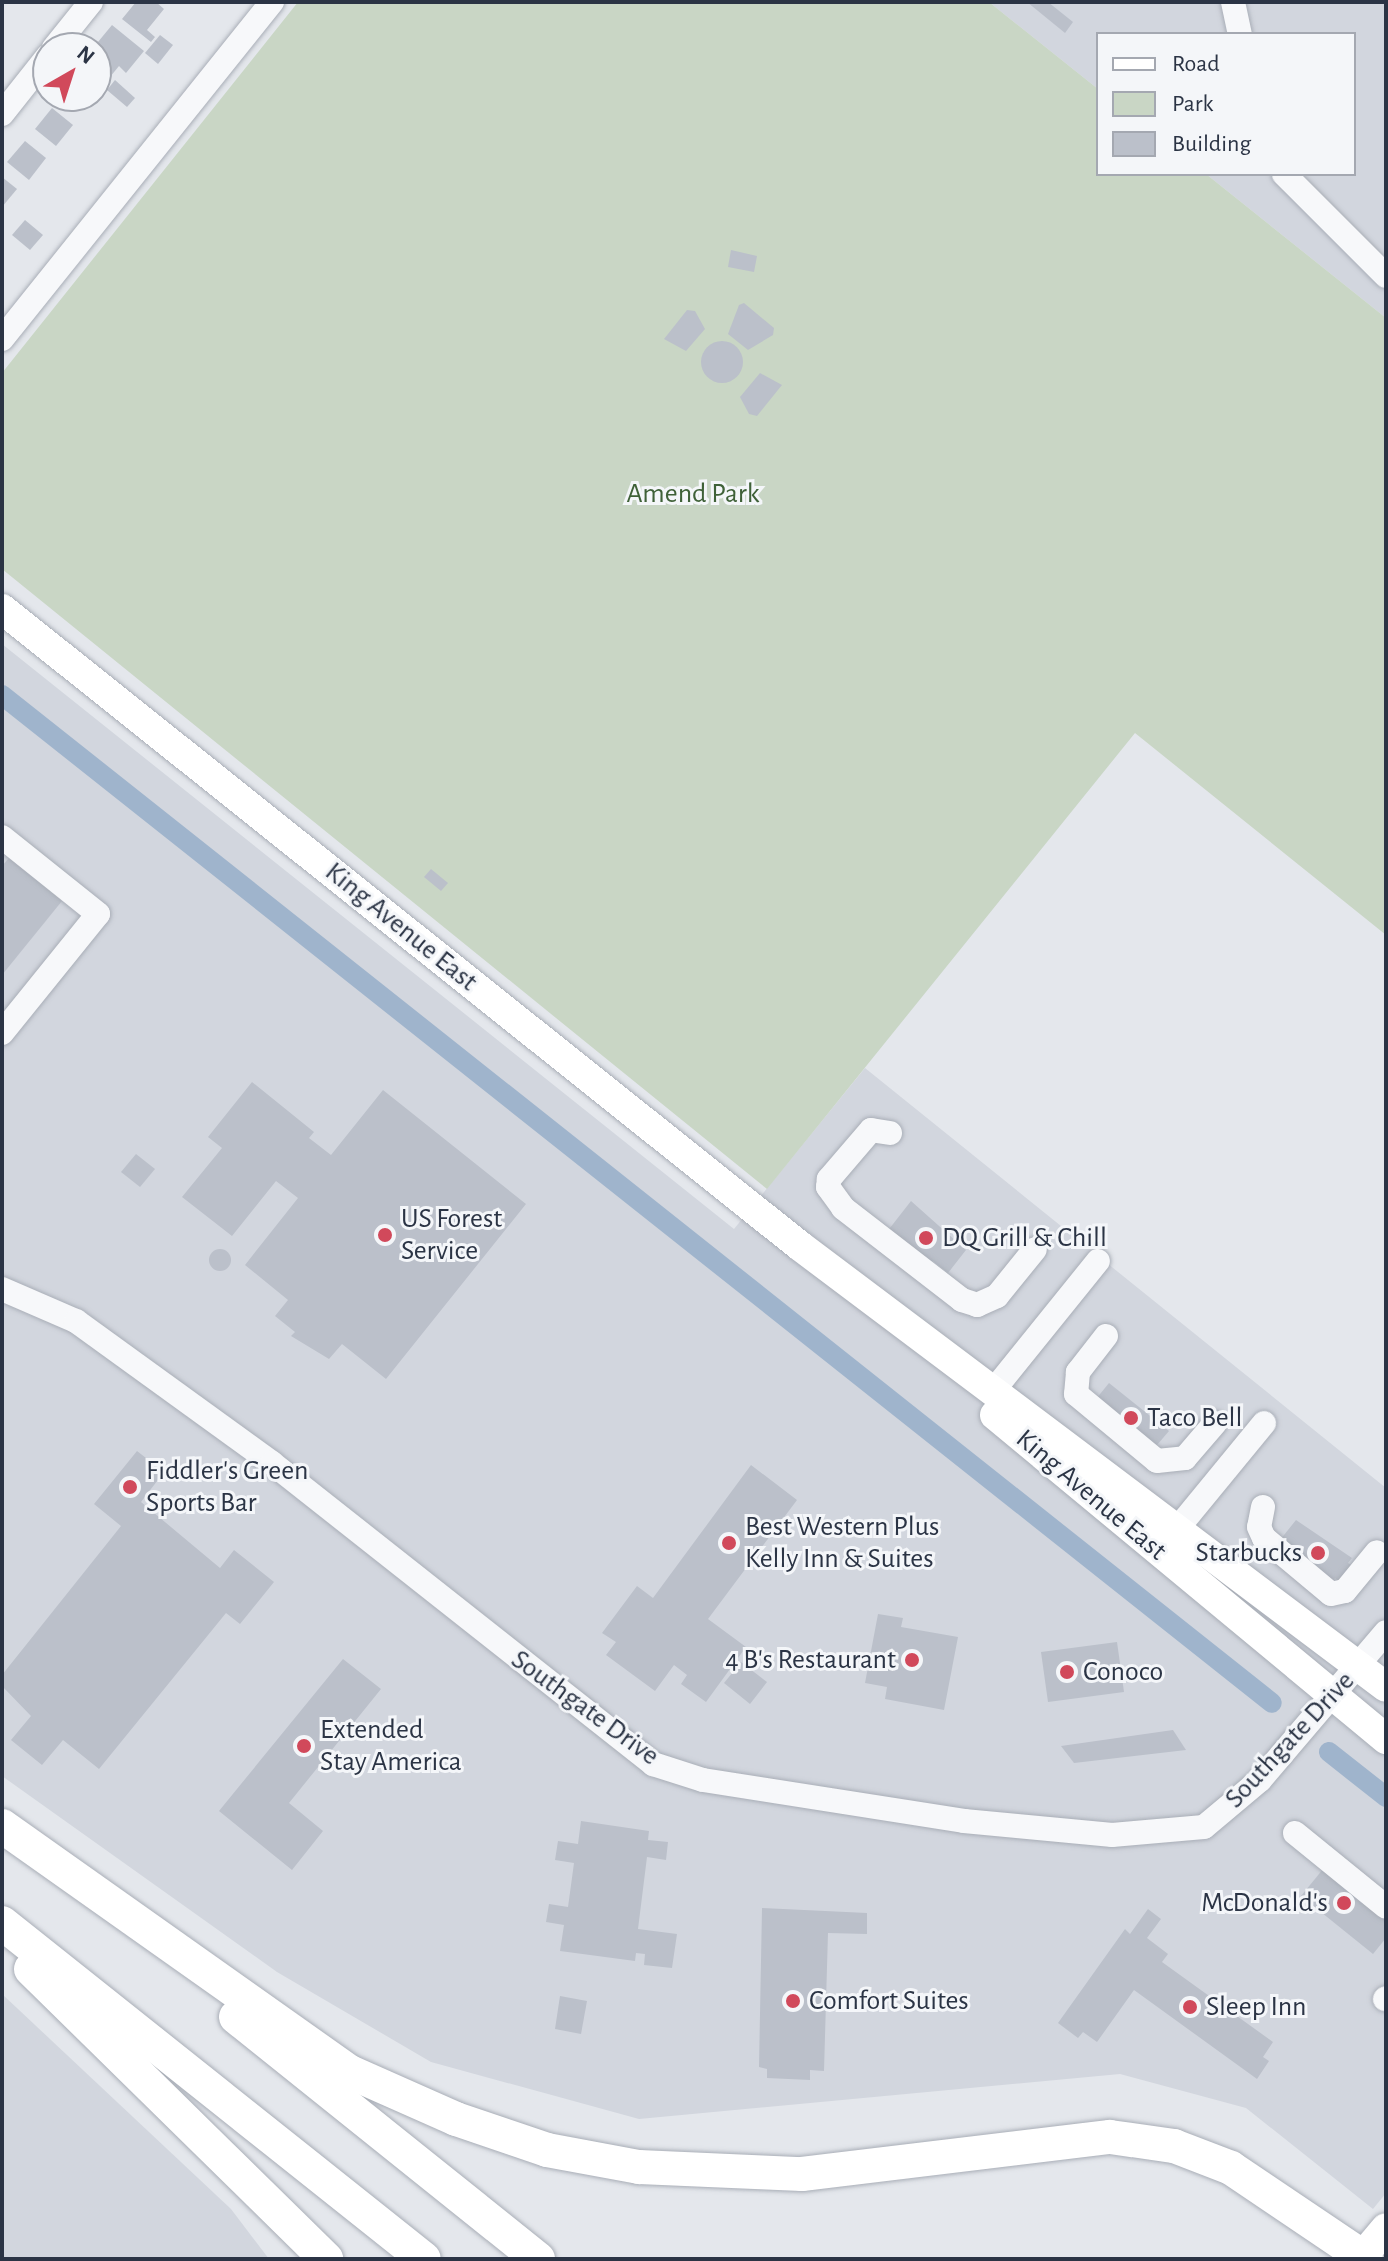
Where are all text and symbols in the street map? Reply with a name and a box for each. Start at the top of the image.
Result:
north arrow [32,32,112,112]
legend [1096,32,1356,176]
text: N [73,42,99,68]
text: Road [1172,52,1220,76]
text: Park [1172,92,1213,116]
text: Building [1172,132,1251,156]
park label: Amend Park [626,477,760,511]
street label: King Avenue East [318,855,484,999]
place label: US Forest Service [401,1202,502,1268]
place label: DQ Grill & Chill [942,1221,1107,1255]
marker: US Forest Service [376,1226,394,1244]
marker: DQ Grill & Chill [917,1229,935,1247]
place label: Taco Bell [1147,1401,1242,1435]
marker: Taco Bell [1122,1409,1140,1427]
street label: King Avenue East [1009,1422,1173,1568]
place label: Fiddler's Green Sports Bar [146,1454,309,1520]
marker: Fiddler's Green Sports Bar [121,1478,139,1496]
place label: Best Western Plus Kelly Inn & Suites [745,1510,939,1576]
marker: Best Western Plus Kelly Inn & Suites [720,1534,738,1552]
place label: Starbucks [1196,1536,1302,1570]
marker: Starbucks [1309,1544,1327,1562]
street label: Southgate Drive [504,1643,666,1773]
place label: 4 B's Restaurant [725,1643,896,1677]
marker: 4 B's Restaurant [903,1651,921,1669]
place label: Conoco [1083,1655,1163,1689]
marker: Conoco [1058,1663,1076,1681]
street label: Southgate Drive [1218,1665,1362,1815]
place label: Extended Stay America [320,1713,462,1779]
marker: Extended Stay America [295,1737,313,1755]
place label: McDonald's [1201,1886,1328,1920]
marker: McDonald's [1335,1894,1353,1912]
place label: Comfort Suites [809,1984,969,2018]
place label: Sleep Inn [1206,1990,1306,2024]
marker: Comfort Suites [784,1992,802,2010]
marker: Sleep Inn [1181,1998,1199,2016]

